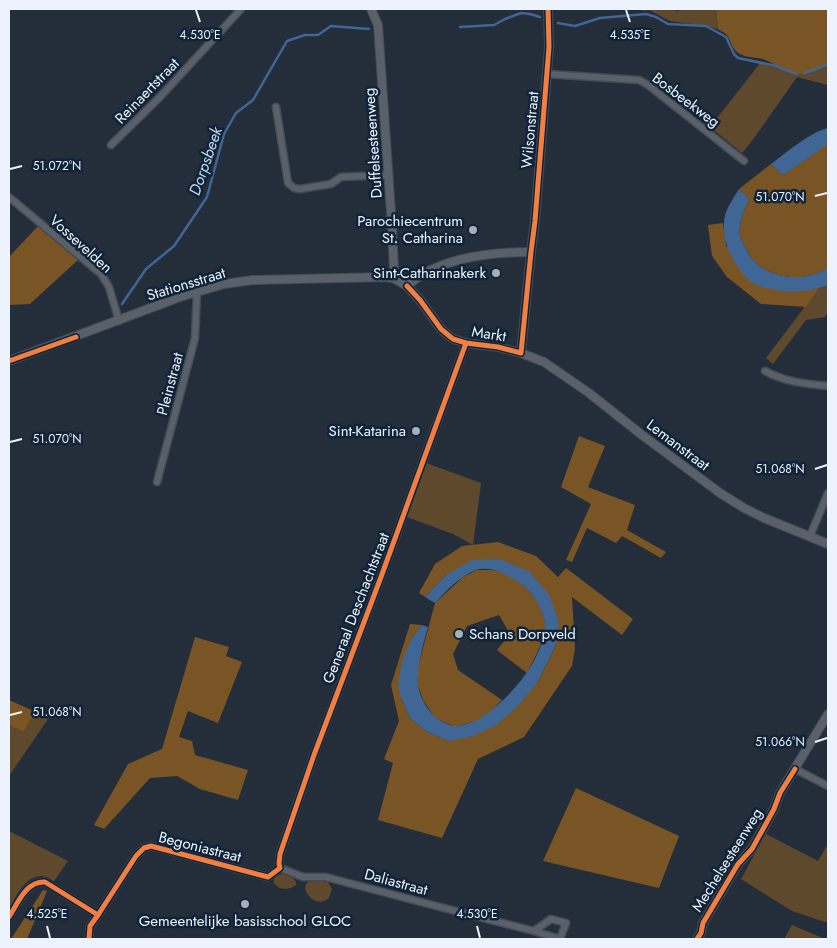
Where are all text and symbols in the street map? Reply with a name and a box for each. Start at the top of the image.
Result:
text: 4.530°E [179,26,221,44]
text: 4.535°E [610,26,650,44]
street label: Reinaertstraat [110,53,185,129]
street label: Bosbeekweg [648,67,724,133]
street label: Duffelsesteenweg [358,87,388,199]
street label: Wilsonstraat [516,90,544,169]
water label: Dorpsbeek [183,123,228,199]
text: 51.072°N [33,157,81,175]
text: 51.070°N [755,188,805,206]
street label: Vossevelden [45,210,117,278]
place label: Parochiecentrum St. Catharina [357,210,463,249]
marker: Parochiecentrum St. Catharina [467,224,479,236]
street label: Stationsstraat [144,261,229,306]
place label: Sint-Catharinakerk [373,262,486,284]
marker: Sint-Catharinakerk [490,267,502,279]
street label: Markt [470,320,508,348]
street label: Pleinstraat [151,350,189,418]
street label: Lemanstraat [642,414,715,476]
place label: Sint-Katarina [329,420,406,442]
marker: Sint-Katarina [410,425,422,437]
text: 51.070°N [32,430,82,448]
text: 51.068°N [755,460,805,478]
street label: Generaal Deschachtstraat [317,529,395,687]
place label: Schans Dorpveld [469,623,576,645]
marker: Schans Dorpveld [453,628,465,640]
text: 51.068°N [32,703,82,721]
text: 51.066°N [755,733,805,751]
street label: Mechelsesteenweg [686,804,768,916]
street label: Begoniastraat [156,826,244,868]
street label: Daliastraat [362,863,431,901]
marker: Gemeentelijke basisschool GLOC [239,898,251,910]
text: 4.525°E [27,905,67,923]
text: 4.530°E [456,905,498,923]
place label: Gemeentelijke basisschool GLOC [139,910,351,932]

